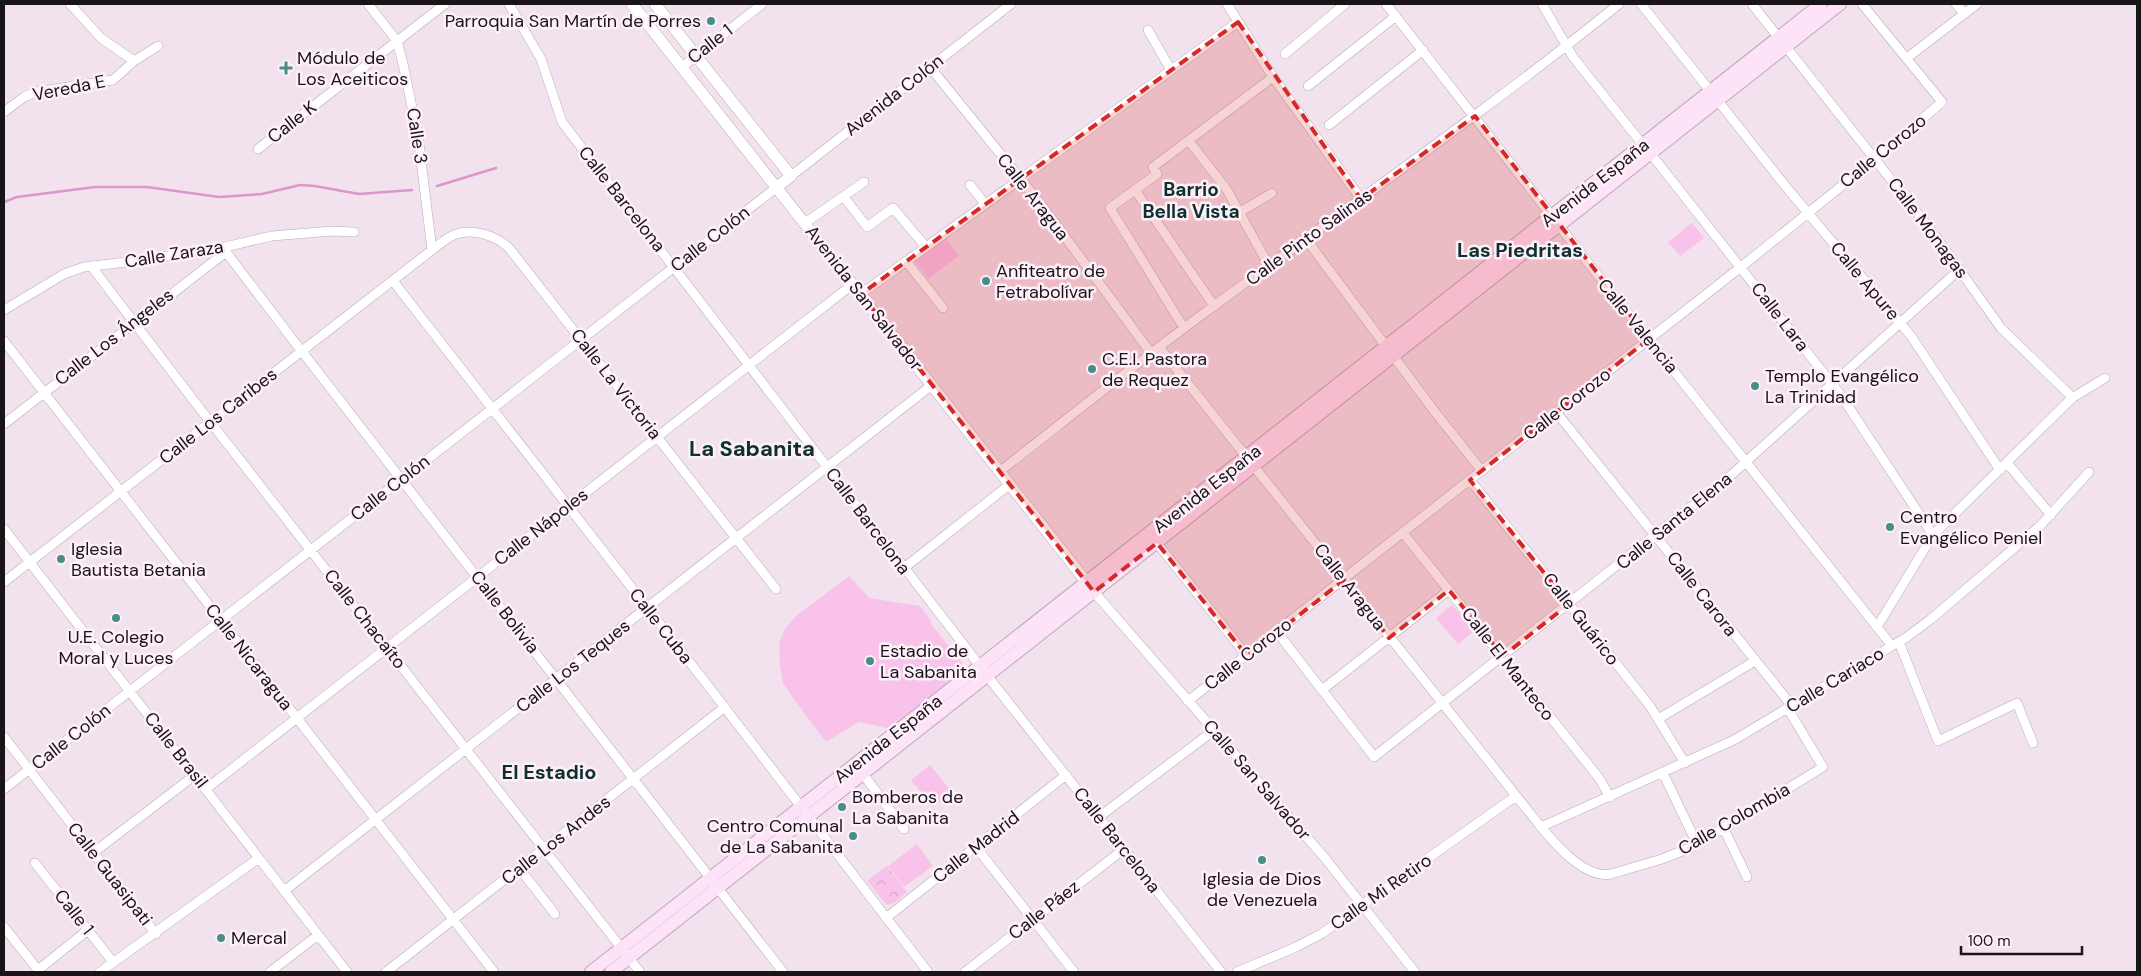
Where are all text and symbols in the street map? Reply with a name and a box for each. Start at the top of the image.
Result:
place label: Parroquia San Martín de Porres [445,9,701,33]
marker: Parroquia San Martín de Porres [705,15,717,27]
street label: Calle 1 [682,19,738,69]
place label: Módulo de Los Aceiticos [297,46,408,91]
street label: Avenida Colón [840,49,948,141]
marker: Módulo de Los Aceiticos [279,61,293,75]
street label: Vereda E [31,69,107,107]
street label: Calle K [262,95,322,149]
street label: Calle 3 [401,106,433,166]
street label: Calle Corozo [1835,109,1931,193]
street label: Avenida España [1536,133,1654,233]
street label: Calle Barcelona [573,141,671,257]
street label: Calle Aragua [991,149,1075,245]
street label: Calle Monagas [1882,173,1974,283]
district label: Barrio Bella Vista [1142,177,1240,224]
street label: Calle Pinto Salinas [1241,183,1377,291]
street label: Calle Colón [665,201,755,277]
street label: Avenida San Salvador [800,221,928,376]
street label: Calle Zaraza [123,234,225,274]
district label: Las Piedritas [1457,237,1583,263]
street label: Calle Apure [1825,237,1905,325]
place label: Anfiteatro de Fetrabolívar [996,259,1105,304]
street label: Calle Valencia [1592,274,1684,378]
marker: Anfiteatro de Fetrabolívar [980,275,992,287]
street label: Calle Lara [1745,278,1815,356]
street label: Calle Los Ángeles [50,283,178,391]
street label: Calle La Victoria [565,324,667,444]
place label: C.E.I. Pastora de Requez [1102,347,1207,392]
street label: Calle Los Caribes [154,362,282,470]
street label: Calle Corozo [1518,362,1616,446]
marker: C.E.I. Pastora de Requez [1086,363,1098,375]
place label: Templo Evangélico La Trinidad [1765,364,1919,409]
marker: Templo Evangélico La Trinidad [1749,380,1761,392]
district label: La Sabanita [689,434,815,463]
street label: Avenida España [1148,439,1266,539]
street label: Calle Colón [345,450,435,526]
street label: Calle Barcelona [820,463,916,579]
street label: Calle Santa Elena [1611,467,1737,575]
street label: Calle Nápoles [489,483,593,571]
place label: Centro Evangélico Peniel [1900,505,2042,550]
marker: Centro Evangélico Peniel [1884,521,1896,533]
place label: Iglesia Bautista Betania [71,537,206,582]
street label: Calle Aragua [1308,539,1392,635]
street label: Calle Carora [1661,546,1743,642]
marker: Iglesia Bautista Betania [55,553,67,565]
street label: Calle Chacaíto [318,564,412,674]
street label: Calle Bolivia [465,566,545,658]
street label: Calle Guárico [1537,568,1625,670]
street label: Calle Cuba [624,583,698,669]
street label: Calle Nicaragua [200,599,298,715]
street label: Calle El Manteco [1456,602,1560,726]
marker: U.E. Colegio Moral y Luces [110,612,122,624]
street label: Calle Corozo [1199,612,1297,696]
street label: Calle Los Teques [511,614,635,718]
place label: U.E. Colegio Moral y Luces [58,625,174,670]
place label: Estadio de La Sabanita [880,639,977,684]
street label: Calle Cariaco [1782,641,1888,719]
marker: Estadio de La Sabanita [864,655,876,667]
street label: Avenida España [829,689,947,789]
street label: Calle Colón [26,699,116,775]
street label: Calle Brasil [139,707,213,793]
street label: Calle San Salvador [1198,714,1316,846]
district label: El Estadio [502,759,596,785]
street label: Calle Colombia [1674,777,1794,861]
street label: Calle Barcelona [1068,782,1166,898]
place label: Bomberos de La Sabanita [852,785,963,830]
street label: Calle Los Andes [497,790,615,890]
marker: Bomberos de La Sabanita [836,801,848,813]
street label: Calle Madrid [928,805,1024,889]
place label: Centro Comunal de La Sabanita [707,814,843,859]
street label: Calle Guasipati [62,817,158,931]
marker: Centro Comunal de La Sabanita [847,830,859,842]
street label: Calle Mi Retiro [1326,848,1436,936]
marker: Iglesia de Dios de Venezuela [1256,854,1268,866]
place label: Iglesia de Dios de Venezuela [1202,867,1322,912]
street label: Calle Páez [1004,875,1084,945]
street label: Calle 1 [49,884,99,940]
scale bar [1961,924,2082,956]
place label: Mercal [231,926,287,950]
text: 100 m [1968,931,2011,951]
marker: Mercal [215,932,227,944]

